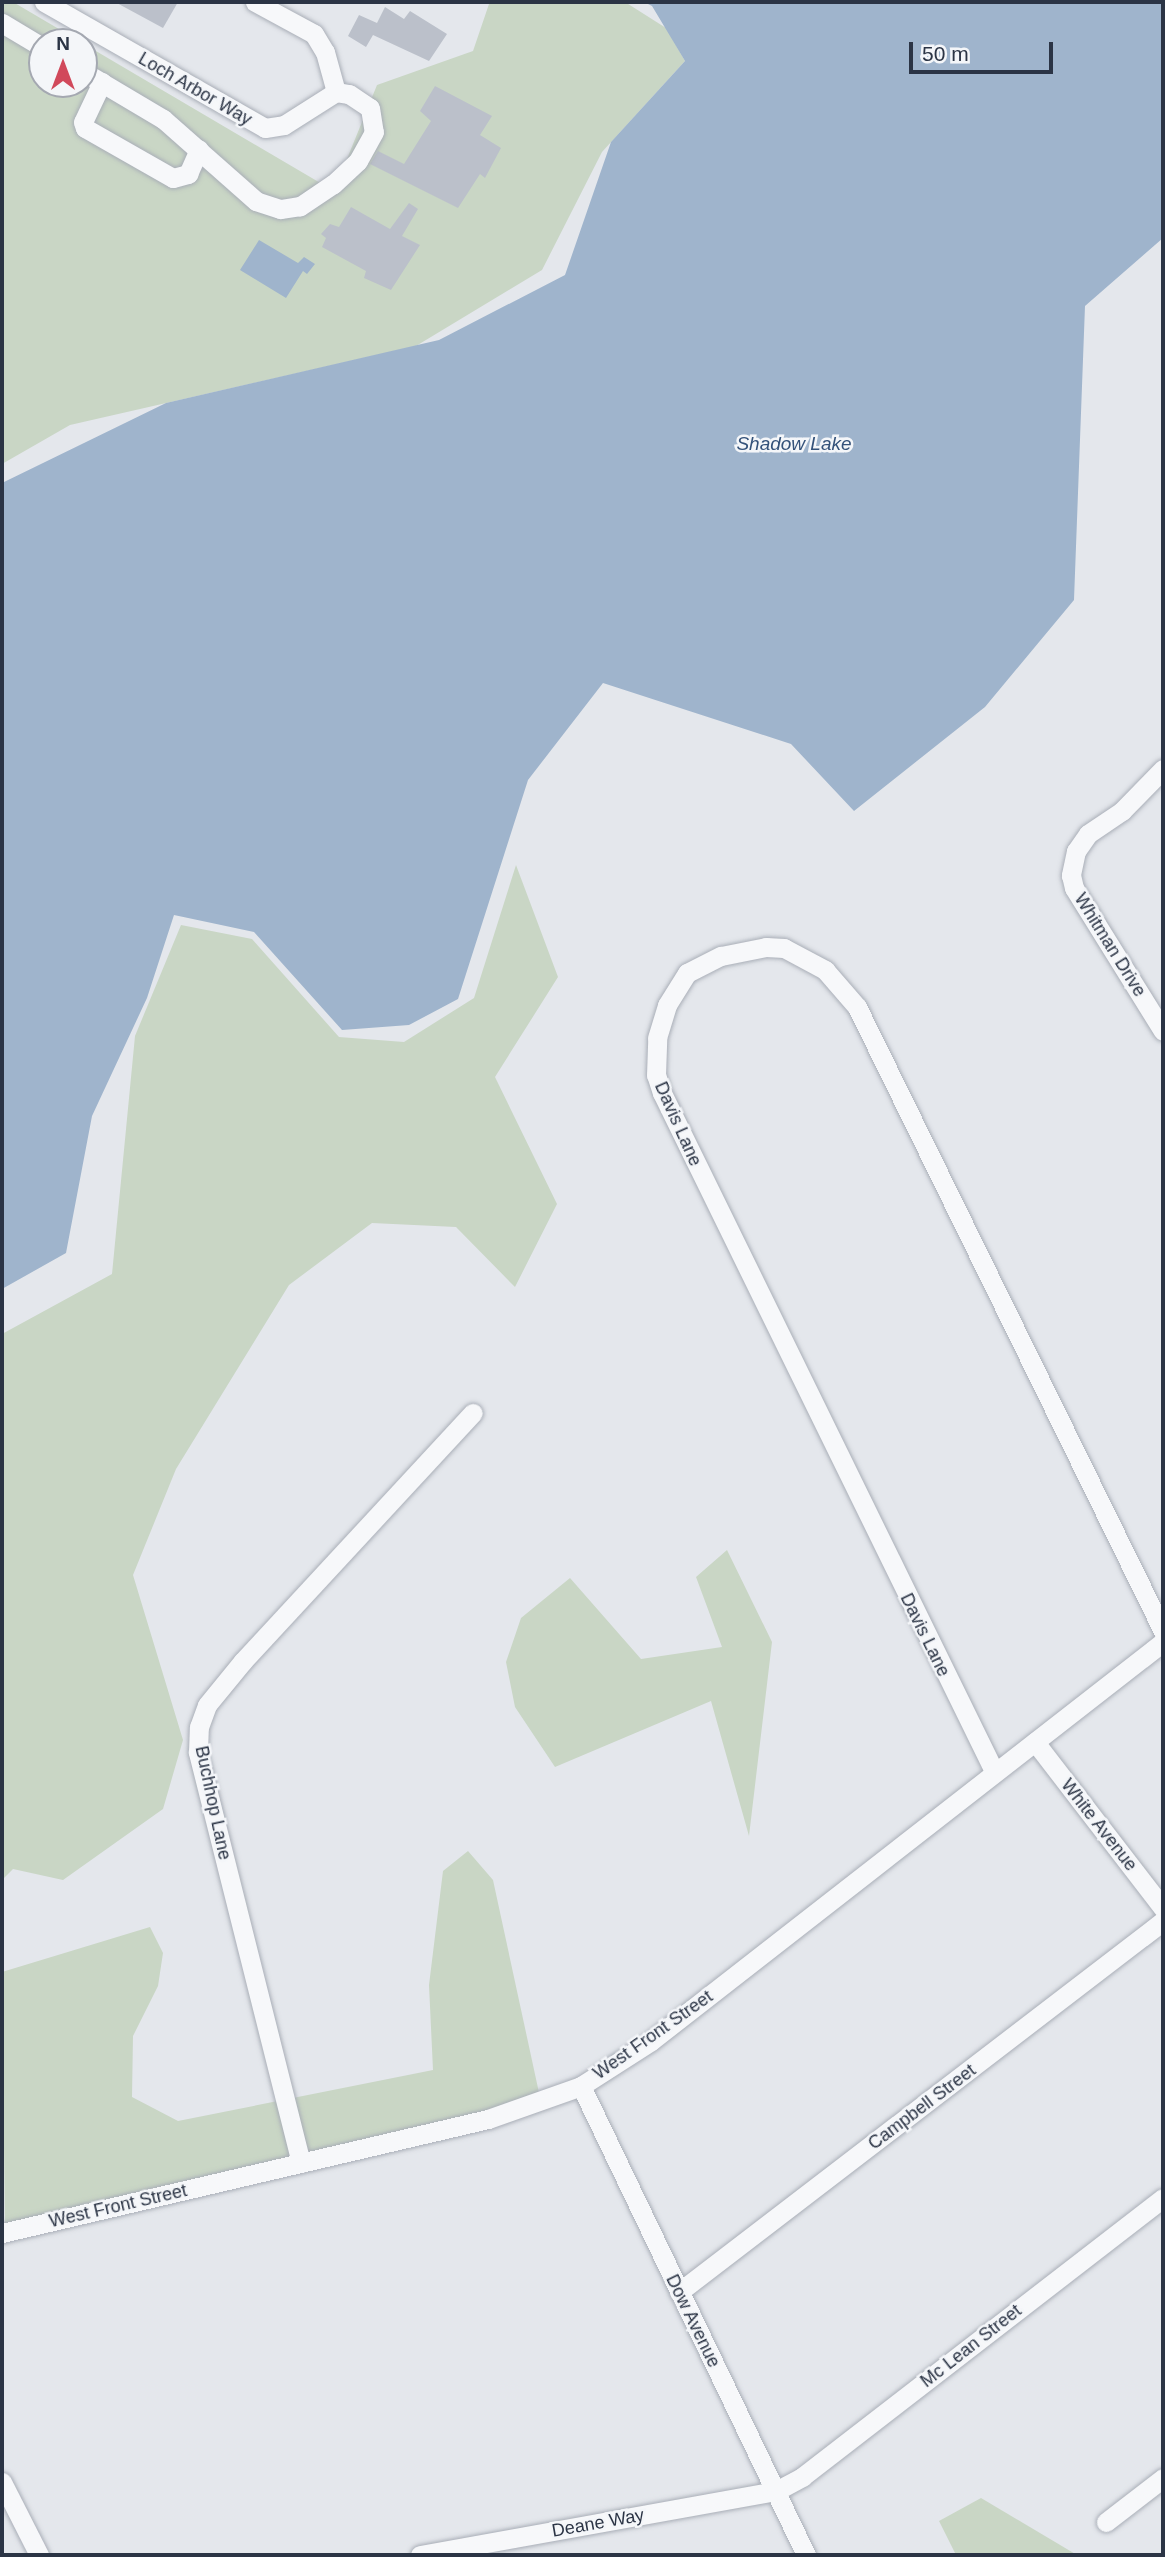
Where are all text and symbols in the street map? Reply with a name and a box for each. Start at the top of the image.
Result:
north arrow [28,28,98,98]
scale bar [913,28,1056,72]
text: N [56,33,70,54]
text: 50 m [922,42,969,65]
street label: Loch Arbor Way [134,48,256,130]
water label: Shadow Lake [736,433,852,455]
street label: Whitman Drive [1070,889,1150,1001]
street label: Davis Lane [650,1078,706,1170]
street label: Davis Lane [896,1590,954,1680]
street label: Buchhop Lane [190,1744,236,1862]
street label: White Avenue [1056,1774,1142,1876]
street label: West Front Street [589,1986,717,2084]
street label: Campbell Street [864,2060,980,2154]
street label: West Front Street [47,2180,189,2232]
street label: Dow Avenue [661,2271,725,2371]
street label: Mc Lean Street [916,2300,1026,2392]
street label: Deane Way [550,2504,646,2542]

